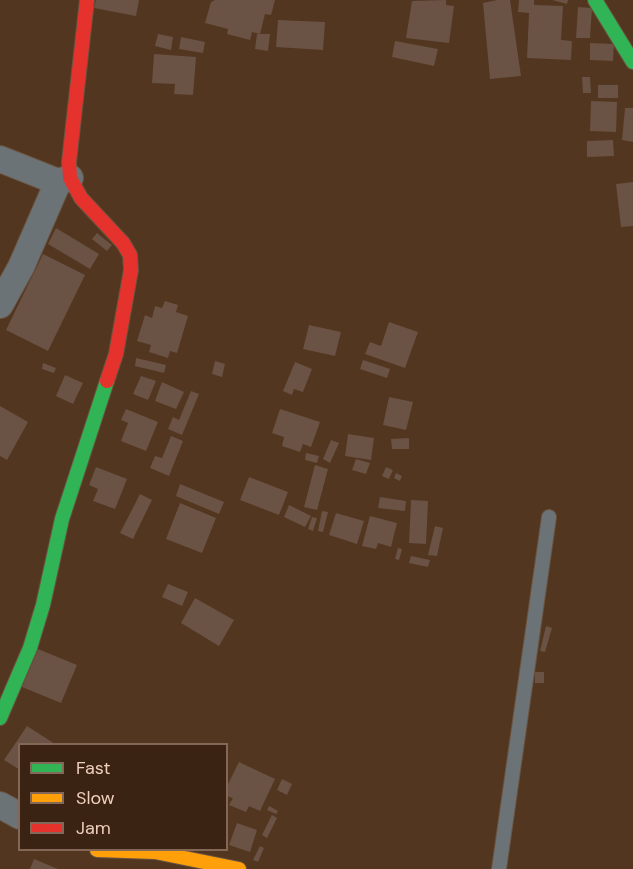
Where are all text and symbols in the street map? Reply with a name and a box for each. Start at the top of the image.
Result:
legend [18,743,228,851]
text: Fast [76,756,111,780]
text: Slow [76,786,115,810]
text: Jam [76,816,111,840]

